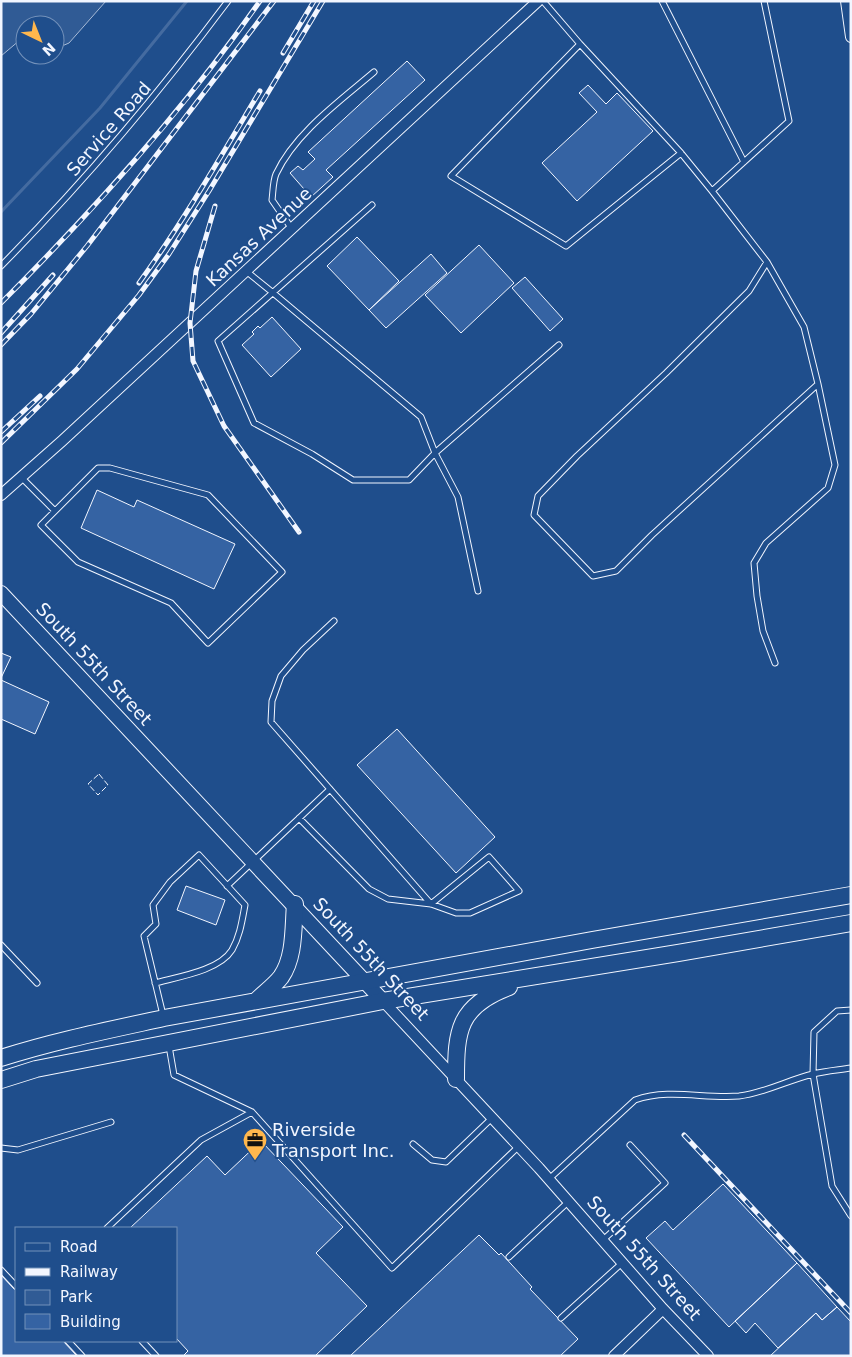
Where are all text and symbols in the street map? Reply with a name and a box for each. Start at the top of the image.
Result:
north arrow [15,15,65,65]
text: N [39,40,59,59]
street label: Service Road [62,77,155,180]
street label: Kansas Avenue [202,182,316,291]
street label: South 55th Street [32,598,157,729]
street label: South 55th Street [309,893,434,1024]
place label: Riverside Transport Inc. [271,1119,395,1161]
office icon: Riverside Transport Inc. [242,1127,268,1161]
street label: South 55th Street [583,1191,706,1324]
legend [15,1227,178,1342]
text: Road [60,1238,98,1256]
text: Railway [60,1263,118,1281]
text: Park [60,1288,93,1306]
text: Building [60,1313,121,1331]

